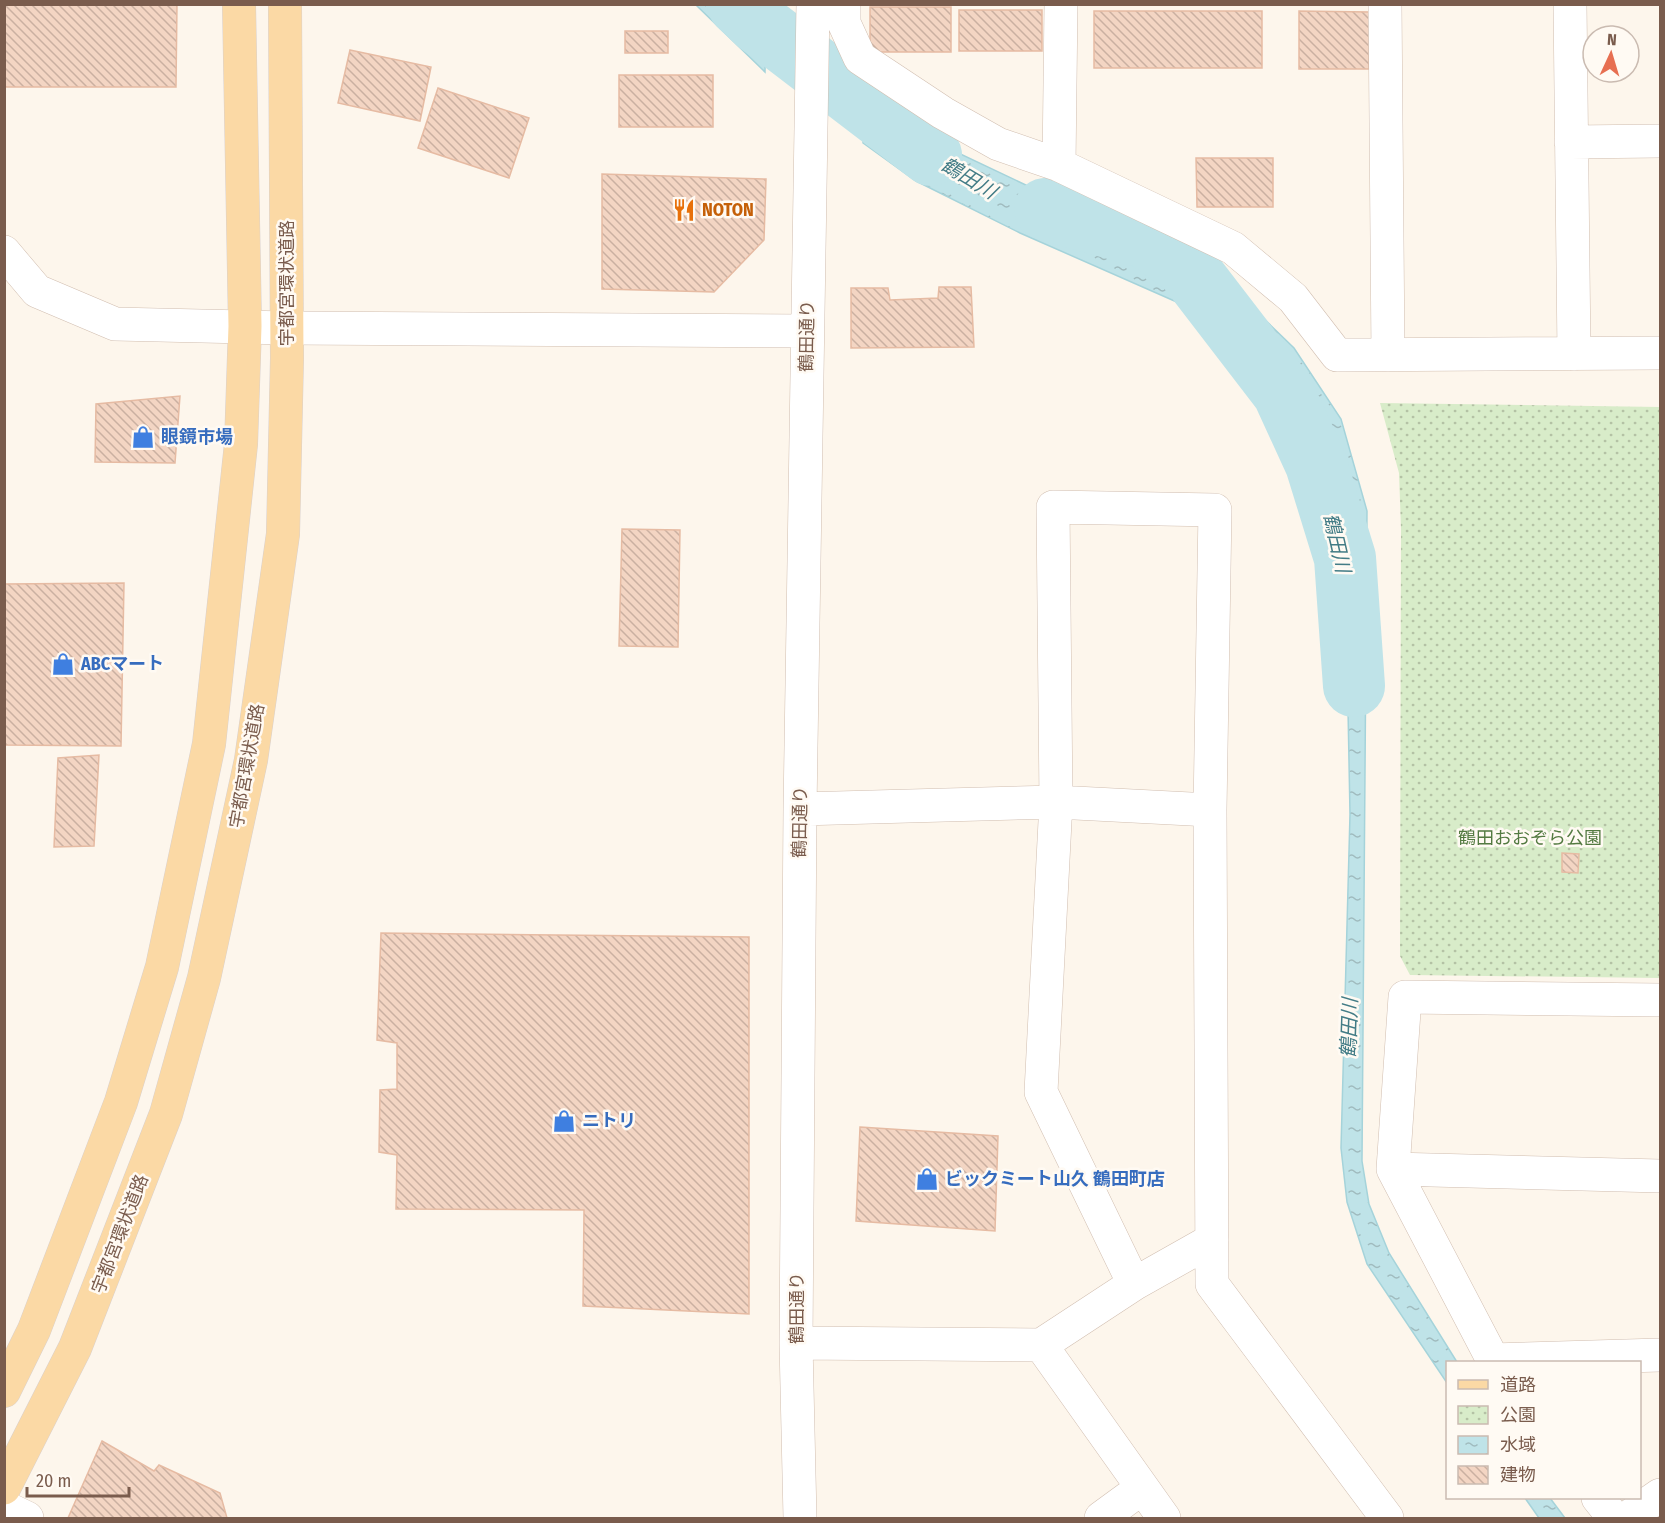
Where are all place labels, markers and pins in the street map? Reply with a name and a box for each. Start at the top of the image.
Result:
restaurant icon: NOTON [671,197,697,223]
place label: NOTON [702,199,754,221]
shop icon: 眼鏡市場 [130,424,156,450]
place label: 眼鏡市場 [161,426,233,448]
shop icon: ABCマート [50,651,76,677]
place label: ABCマート [80,653,164,675]
shop icon: ニトリ [551,1108,577,1134]
place label: ニトリ [582,1110,636,1132]
shop icon: ビックミート山久 鶴田町店 [914,1166,940,1192]
place label: ビックミート山久 鶴田町店 [945,1168,1165,1190]

